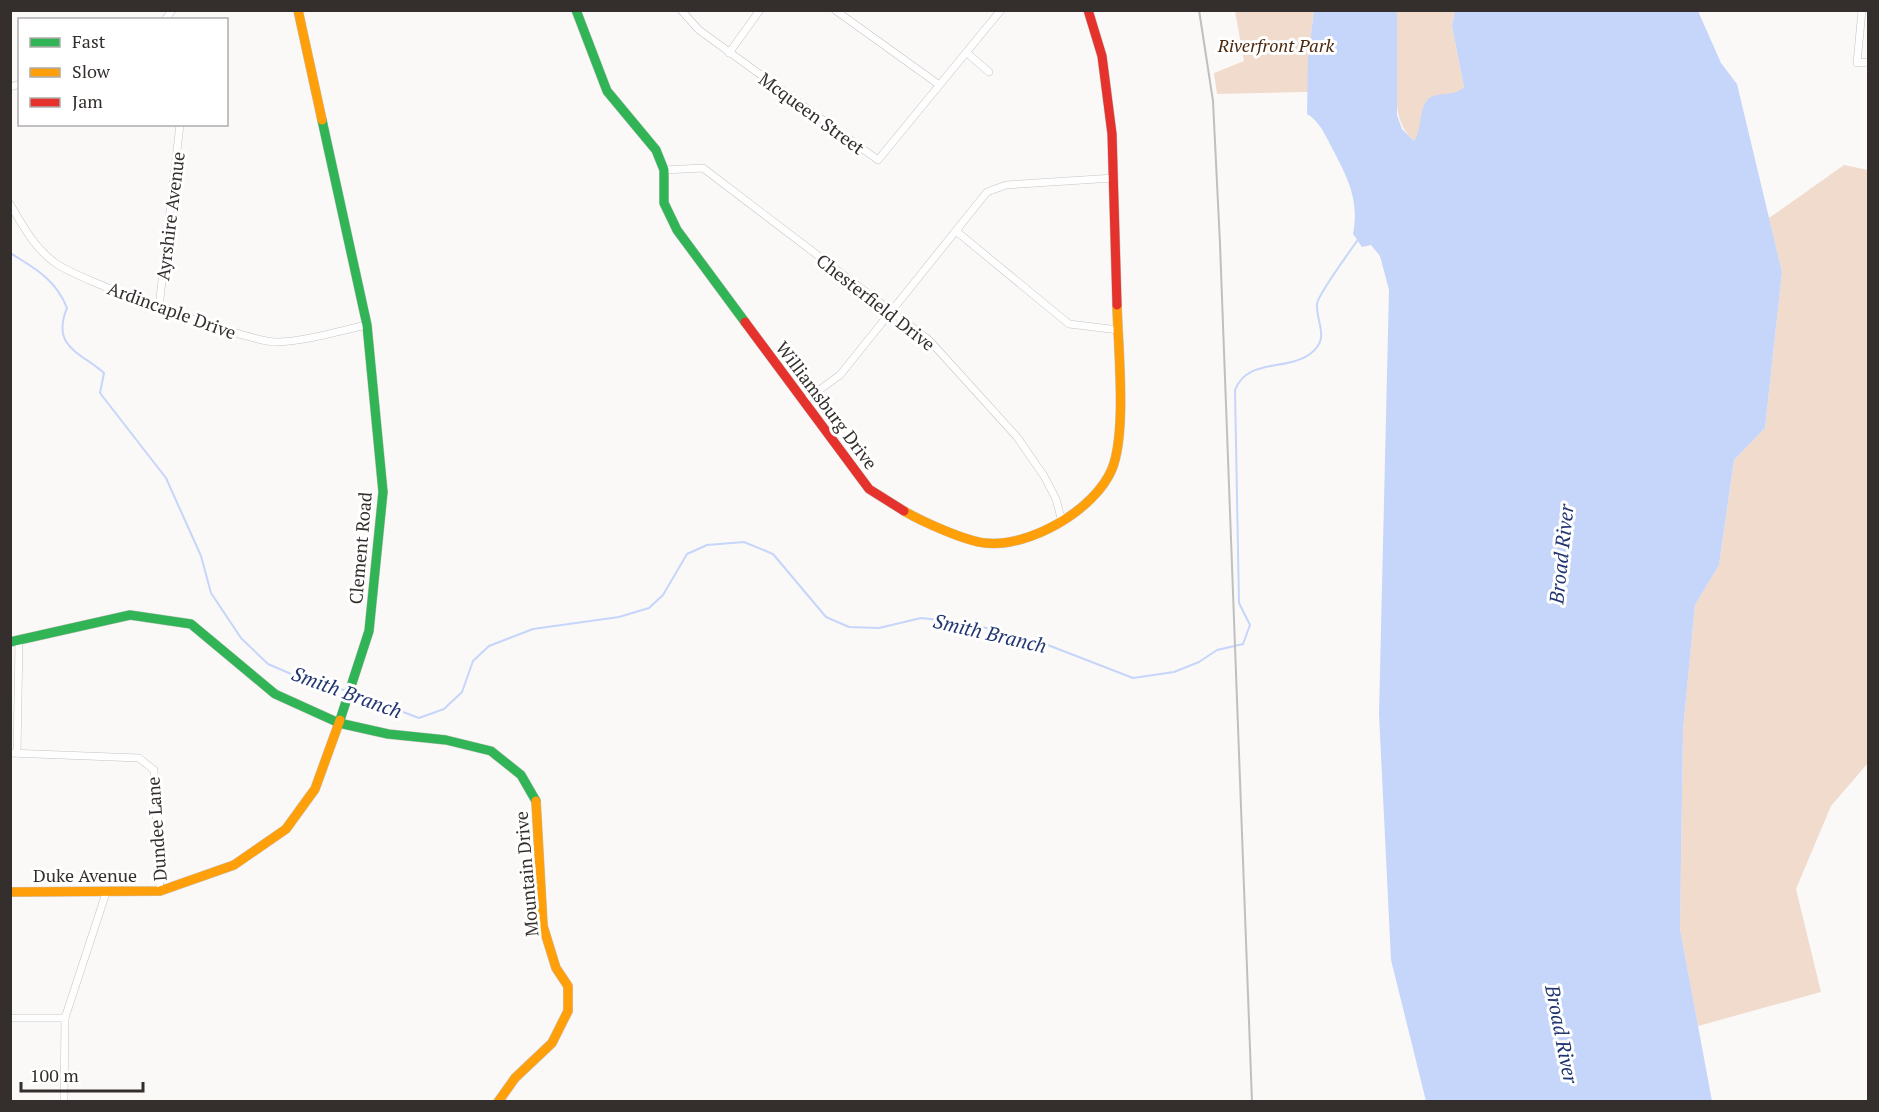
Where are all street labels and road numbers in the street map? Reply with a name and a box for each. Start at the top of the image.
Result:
street label: Mcqueen Street [754,67,870,160]
street label: Ayrshire Avenue [150,150,190,282]
street label: Chesterfield Drive [812,248,940,356]
street label: Ardincaple Drive [105,276,239,344]
street label: Williamsburg Drive [771,336,883,474]
street label: Clement Road [343,491,377,605]
street label: Dundee Lane [140,776,172,882]
street label: Mountain Drive [509,810,543,938]
street label: Duke Avenue [33,863,137,887]

